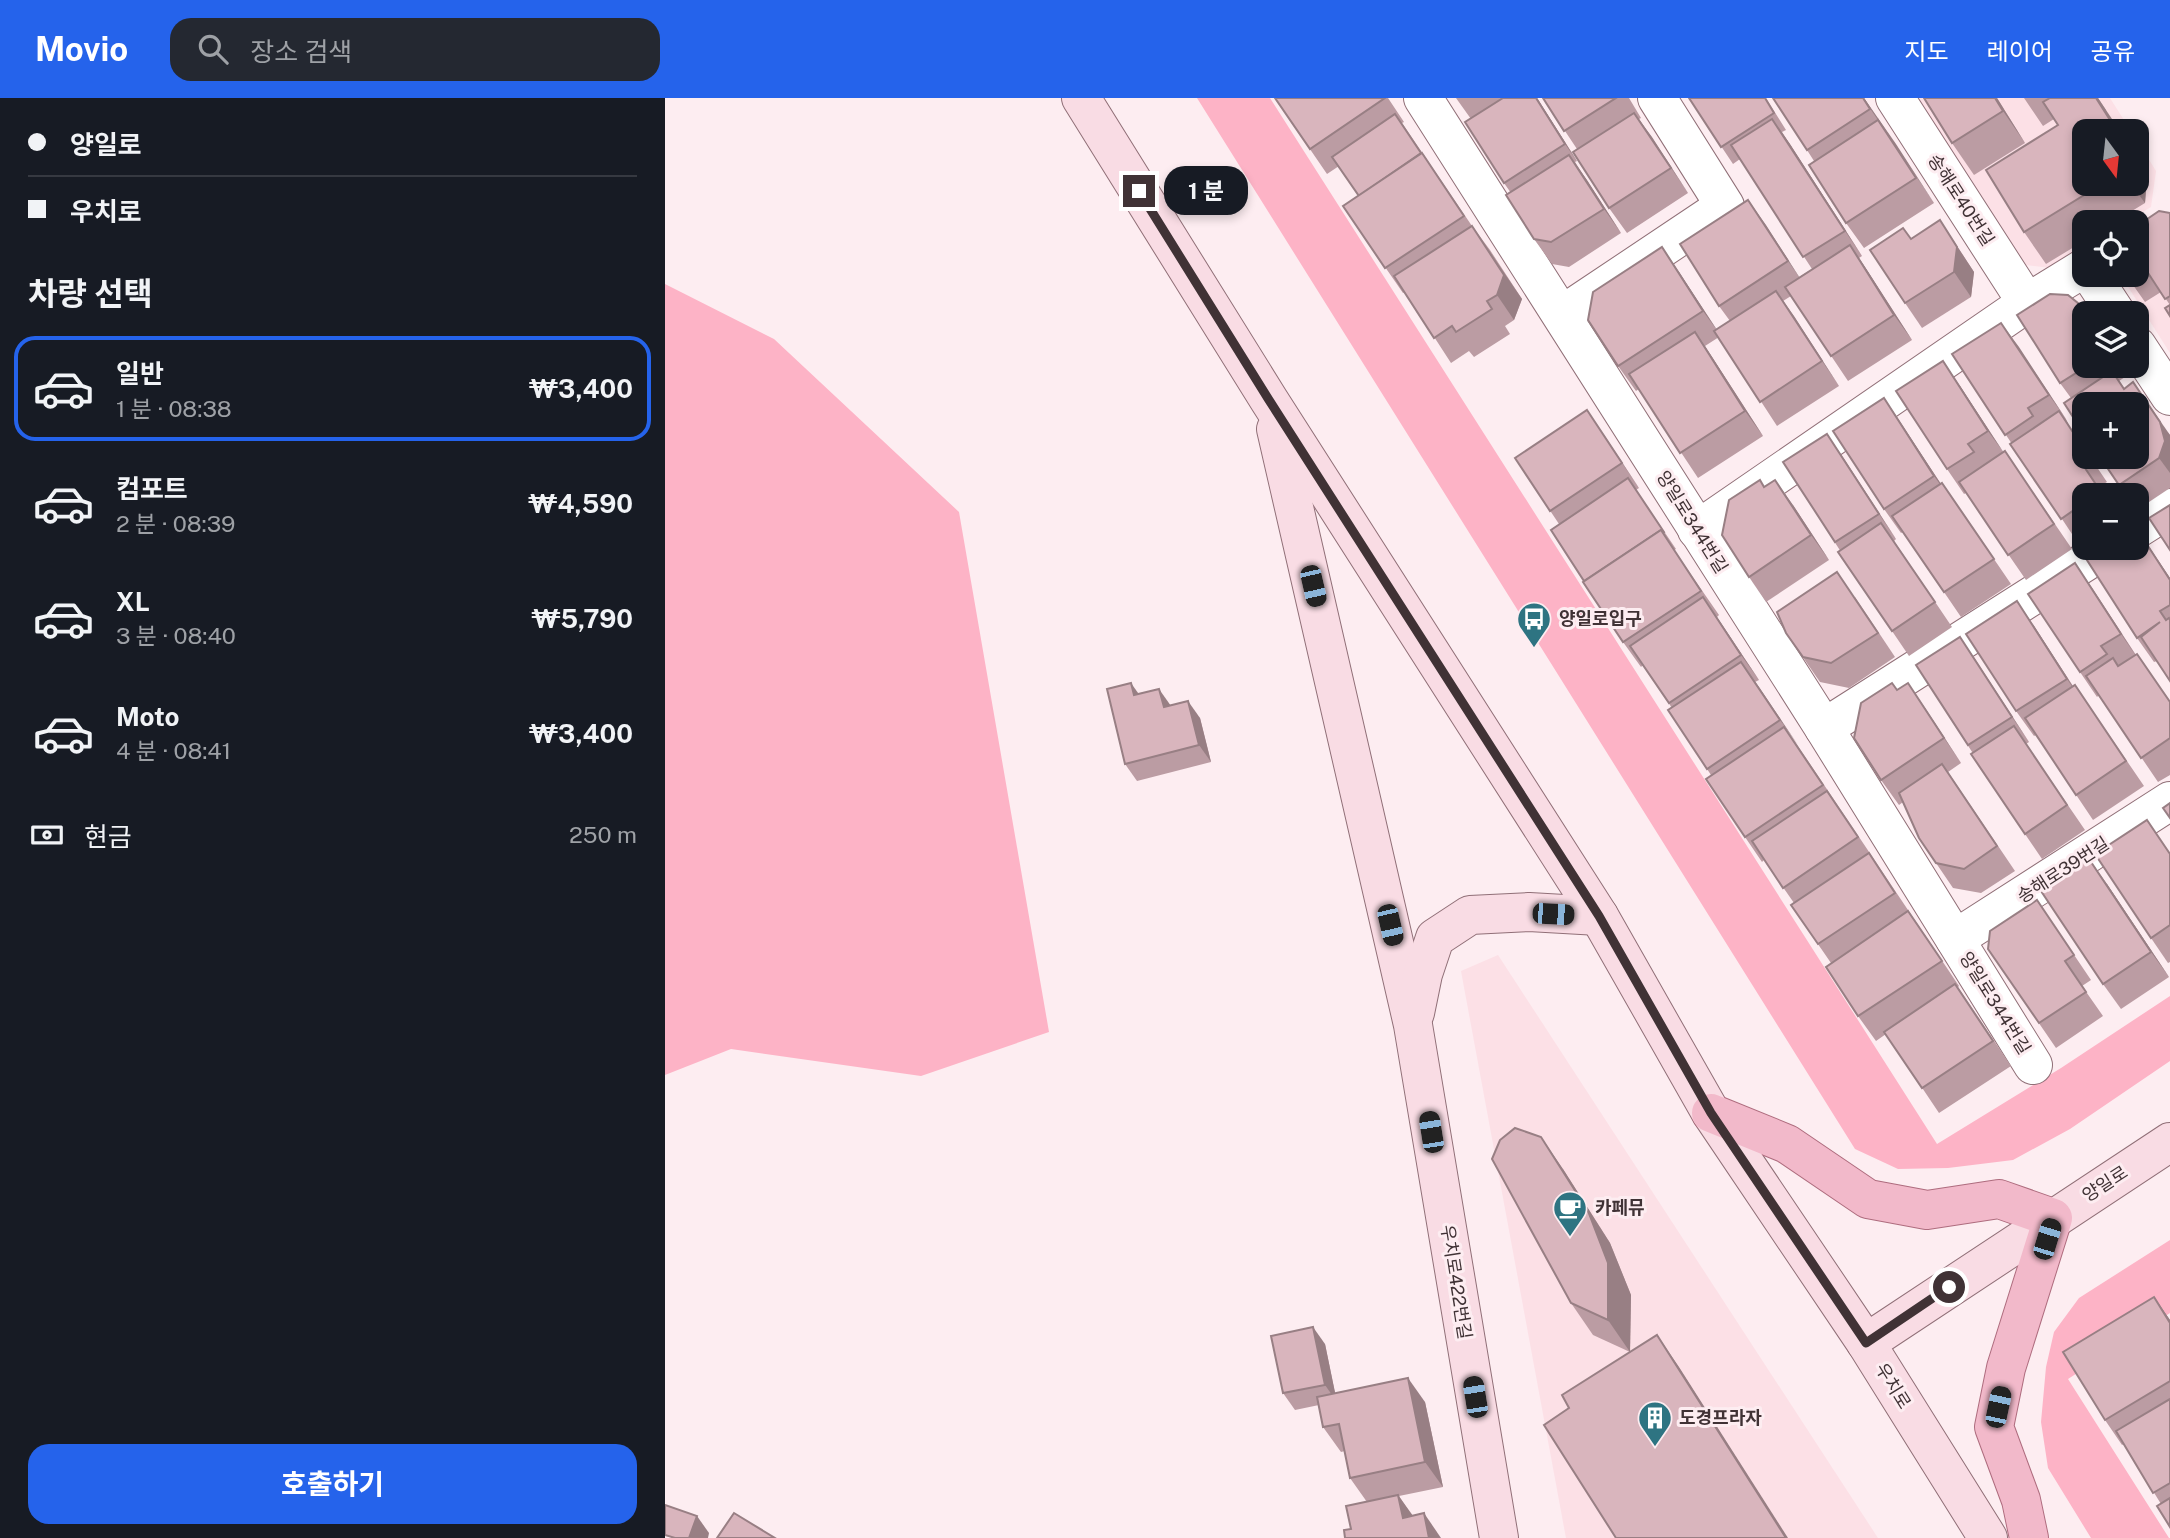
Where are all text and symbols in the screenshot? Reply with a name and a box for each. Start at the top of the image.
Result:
search box [170,18,660,81]
text: Movio [35,30,128,68]
icon: search [194,30,232,68]
text: 장소 검색 [250,36,352,67]
text: 지도 [1904,37,1949,65]
text: 레이어 [1987,37,2053,65]
text: 공유 [2091,37,2135,65]
north arrow [2072,119,2149,196]
map controls [2072,119,2149,560]
text: 양일로 [70,129,142,160]
street label: 송해로40번길 [1924,150,1999,250]
callout: 1 분 [1163,166,1247,216]
route end [1123,175,1155,207]
text: 1 분 [1188,177,1224,204]
text: 우치로 [70,196,142,227]
button: locate [2072,210,2149,287]
text: 차량 선택 [28,275,153,312]
button: layers [2072,301,2149,378]
icon: car [32,357,95,420]
text: 일반 [116,358,164,389]
text: ₩3,400 [529,373,633,404]
button: + [2072,392,2149,469]
text: 1 분 · 08:38 [116,395,232,422]
street label: 양일로344번길 [1653,467,1732,577]
icon: car [32,472,95,535]
text: 컴포트 [116,473,188,504]
button: − [2072,483,2149,560]
text: ₩4,590 [528,488,633,519]
text: 2 분 · 08:39 [116,510,235,537]
car [1299,563,1328,609]
text: XL [116,586,150,617]
icon: car [32,587,95,650]
bus stop icon: 양일로입구 [1515,600,1553,649]
text: ₩5,790 [531,603,633,634]
place label: 양일로입구 [1559,608,1642,629]
text: 3 분 · 08:40 [116,622,236,649]
text: Moto [116,701,179,732]
icon: car [32,702,95,765]
text: ₩3,400 [529,718,633,749]
text: 4 분 · 08:41 [116,737,231,764]
icon: cash [28,816,66,854]
text: 현금 [84,821,132,852]
text: 250 m [569,821,637,848]
street label: 송해로39번길 [2013,832,2113,907]
car [1376,902,1405,948]
car [1532,902,1575,926]
street label: 양일로344번길 [1956,948,2035,1058]
car [1418,1110,1445,1154]
street label: 양일로 [2078,1161,2131,1206]
cafe icon: 카페뮤 [1551,1189,1589,1238]
place label: 카페뮤 [1595,1197,1645,1218]
car [2031,1216,2064,1262]
street label: 우치로422번길 [1437,1223,1476,1341]
route start [1933,1271,1965,1303]
street label: 우치로 [1871,1359,1915,1412]
car [1462,1375,1489,1419]
car [1984,1384,2013,1430]
building icon: 도경프라자 [1636,1399,1674,1448]
place label: 도경프라자 [1679,1407,1762,1428]
button: 호출하기 [28,1444,637,1524]

